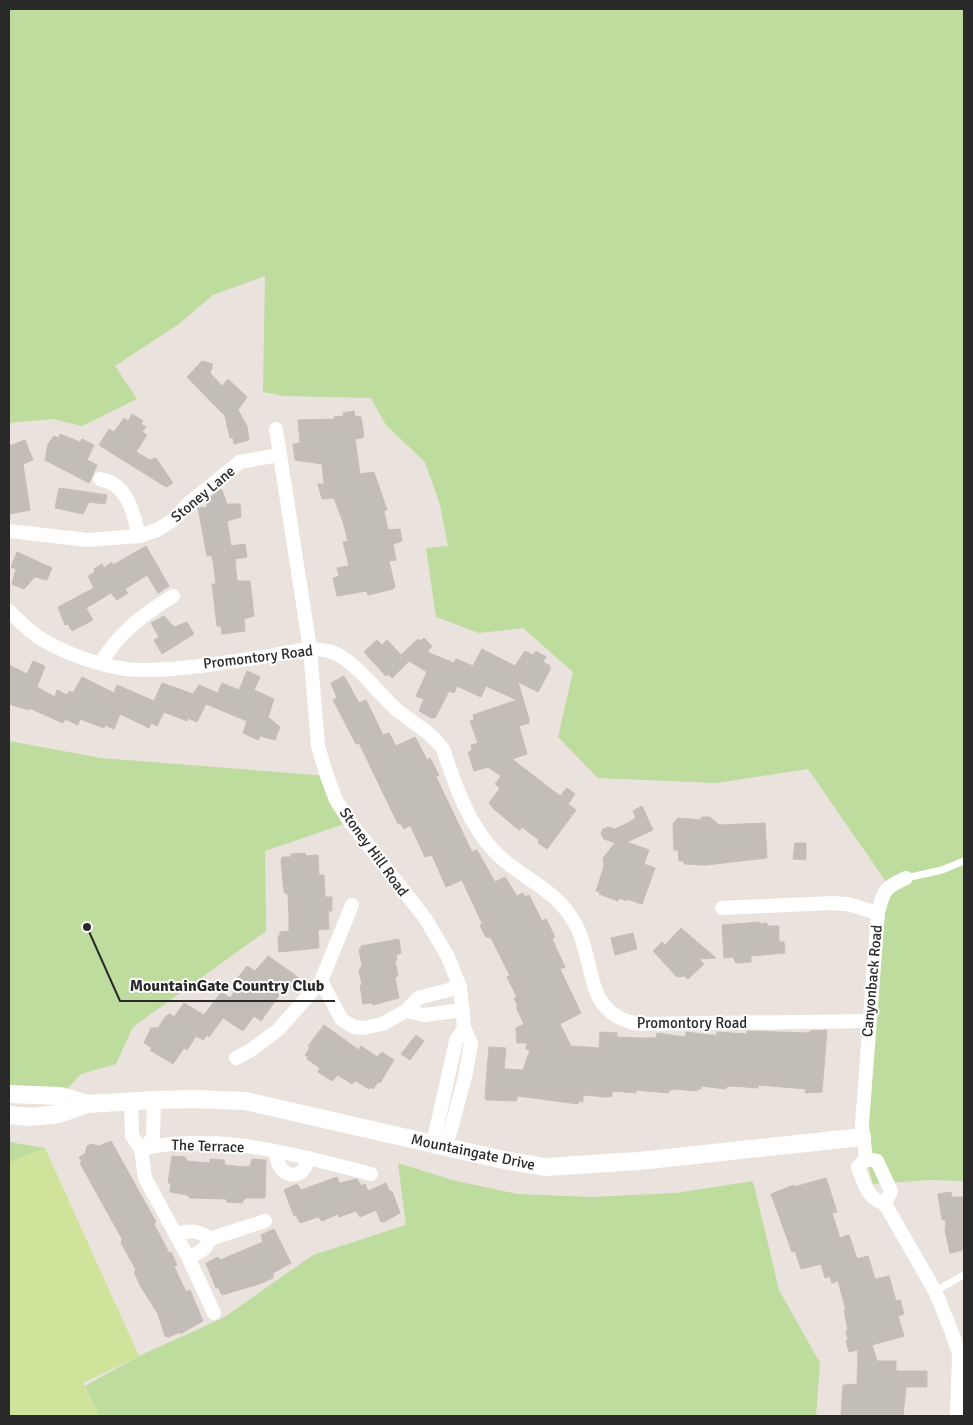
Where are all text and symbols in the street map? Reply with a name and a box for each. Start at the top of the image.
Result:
street label: Stoney Lane [167,462,239,526]
street label: Promontory Road [202,641,314,673]
street label: Stoney Hill Road [336,804,412,900]
street label: Canyonback Road [858,924,886,1038]
callout: MountainGate Country Club [120,970,335,1001]
text: MountainGate Country Club [130,976,325,996]
street label: Promontory Road [637,1014,747,1032]
street label: Mountaingate Drive [409,1130,537,1174]
street label: The Terrace [171,1136,245,1156]

